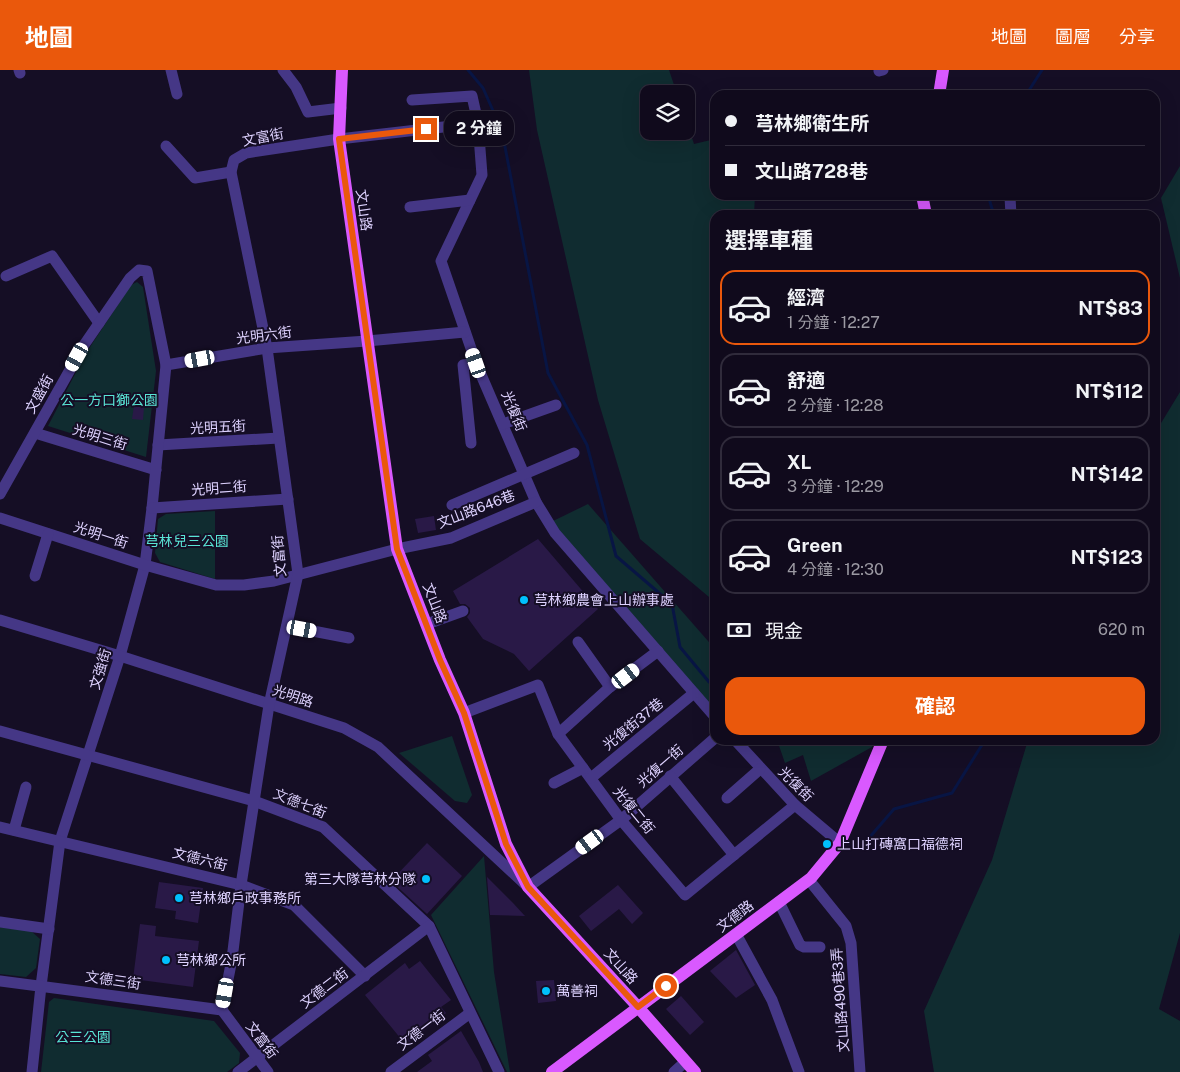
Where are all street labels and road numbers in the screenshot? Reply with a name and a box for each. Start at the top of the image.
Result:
street label: 文富街 [241,125,285,149]
street label: 文山路 [353,188,375,232]
street label: 光明六街 [235,324,293,346]
street label: 文盛街 [22,372,56,416]
street label: 光復街 [498,389,530,433]
street label: 光明五街 [190,418,246,436]
street label: 光明三街 [71,421,129,453]
street label: 光明二街 [191,478,247,498]
street label: 文山路646巷 [435,487,517,531]
street label: 光明一街 [72,519,130,551]
street label: 文富街 [269,534,289,578]
street label: 文山路 [420,581,450,625]
street label: 文強街 [86,647,114,691]
street label: 光明路 [271,682,315,710]
street label: 光復街37巷 [600,695,666,753]
street label: 光復一街 [634,742,686,790]
street label: 光復街 [775,763,817,805]
street label: 光復二街 [610,783,658,837]
street label: 文德七街 [271,785,329,821]
street label: 文德六街 [171,844,229,874]
street label: 文德路 [713,897,757,935]
street label: 文山路 [601,945,641,987]
street label: 文山路490巷3弄 [828,947,852,1053]
street label: 文德二街 [297,965,351,1011]
street label: 文德三街 [84,968,142,992]
street label: 文德一街 [394,1007,448,1053]
street label: 文富街 [243,1018,281,1062]

